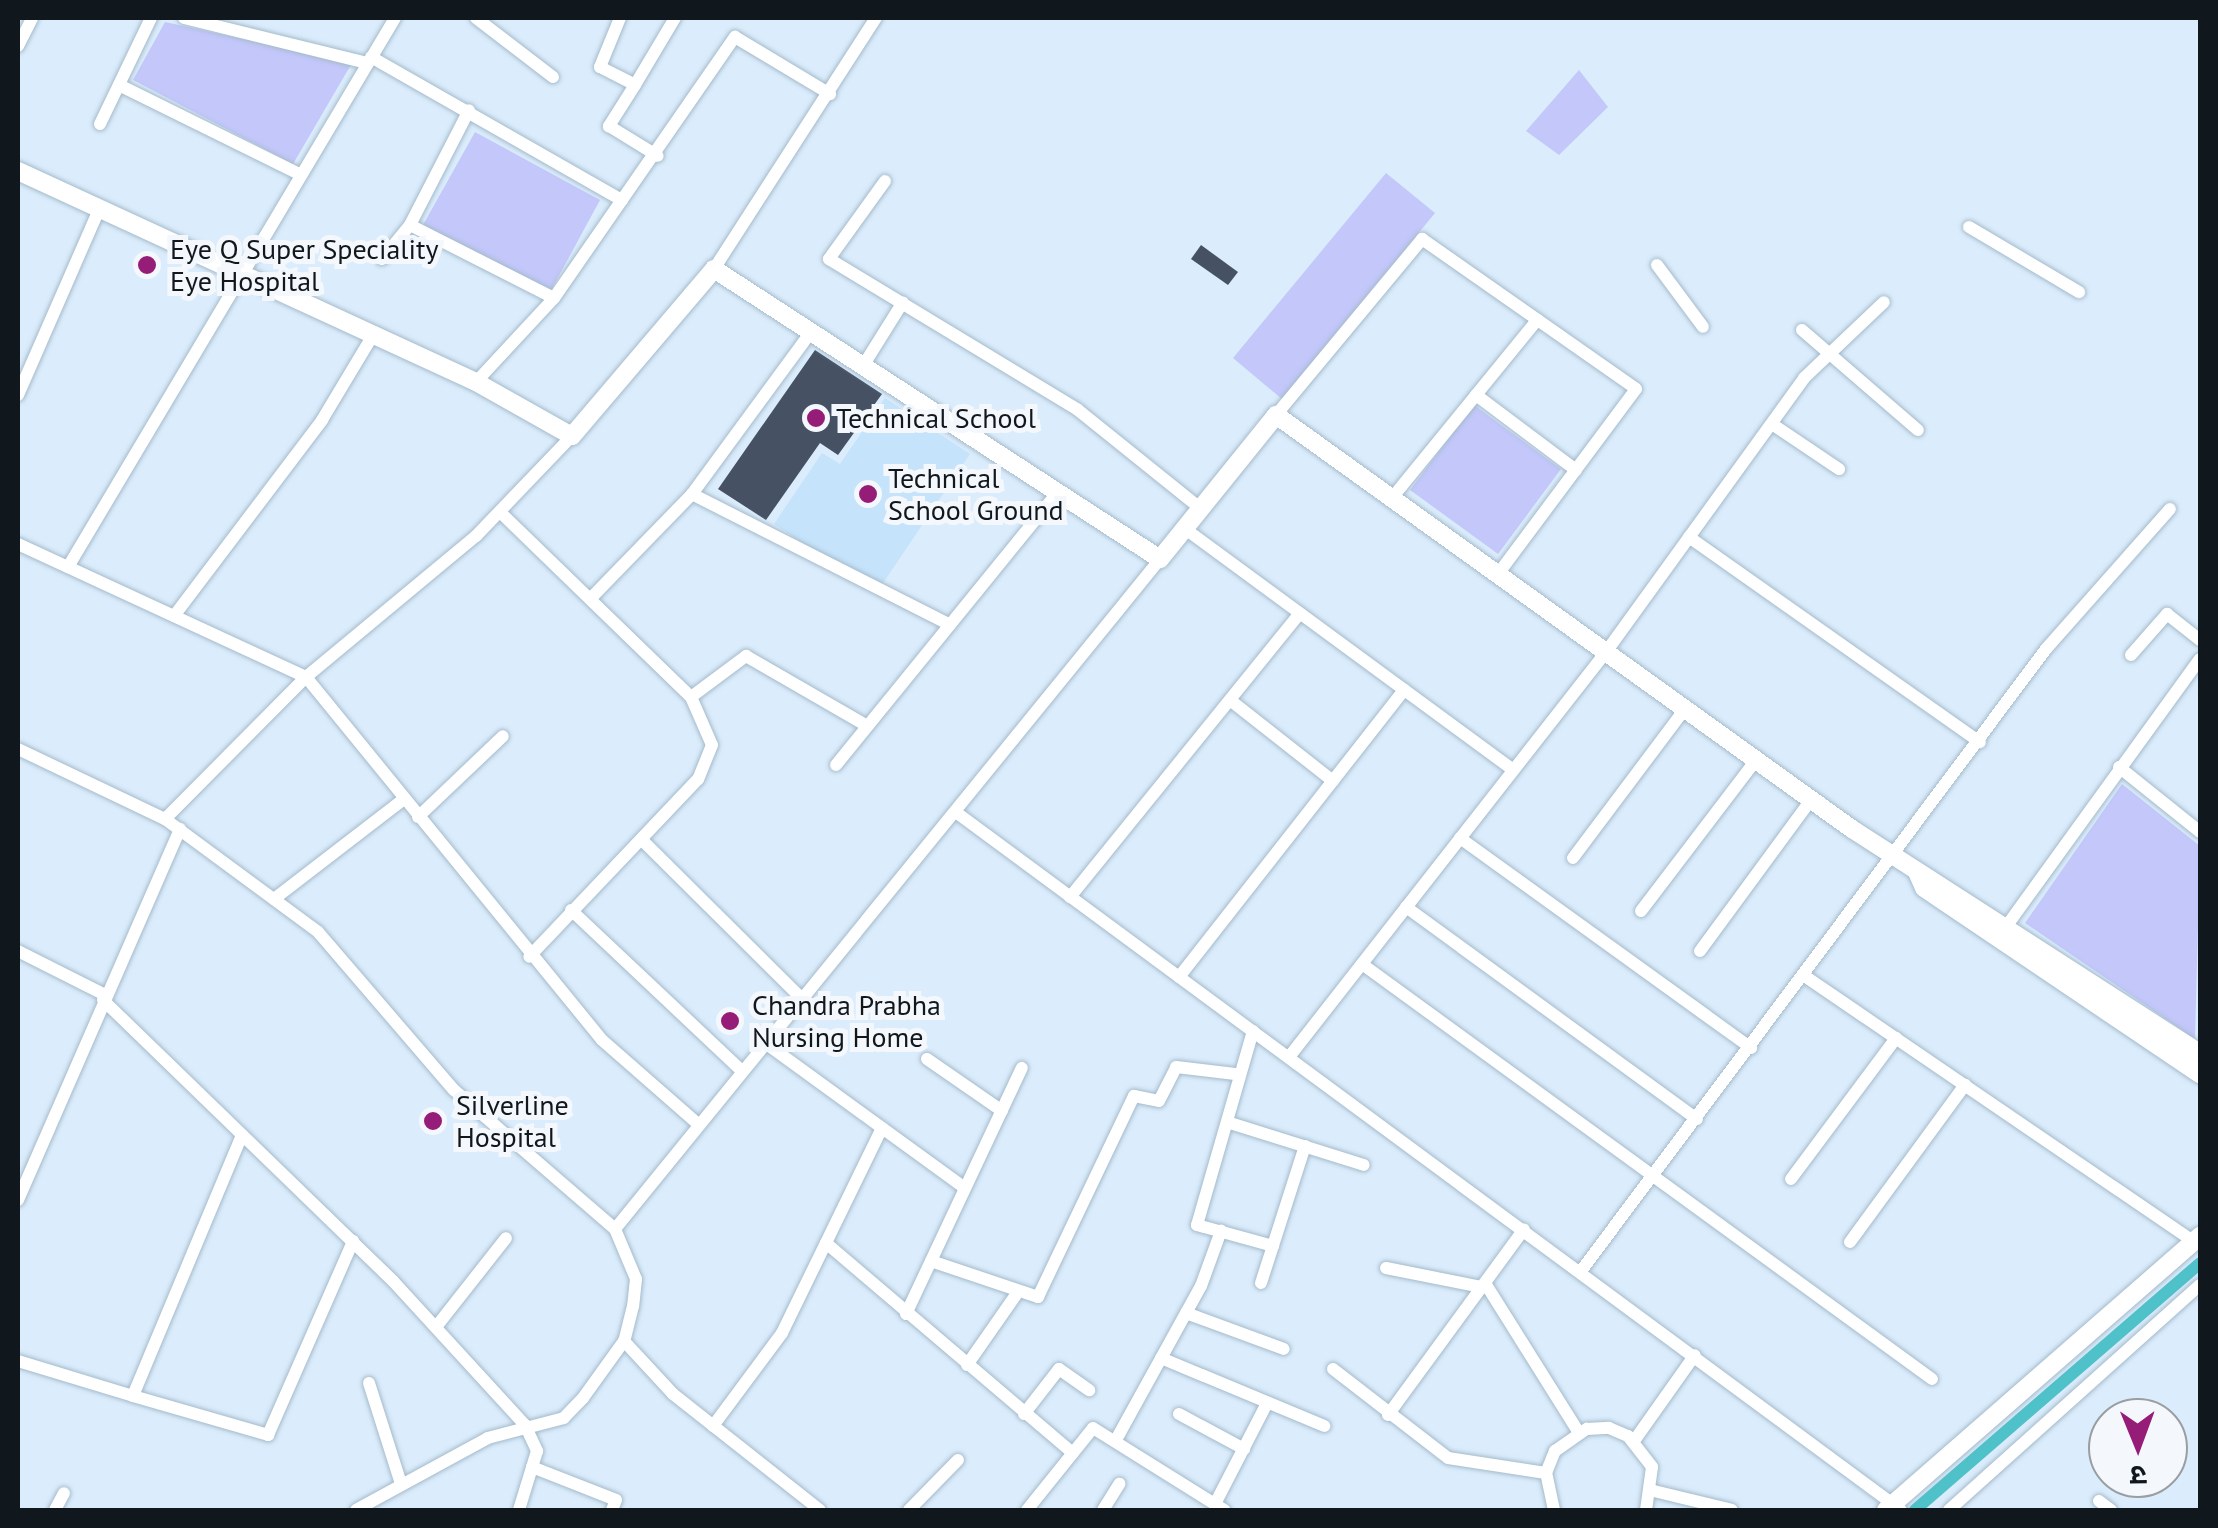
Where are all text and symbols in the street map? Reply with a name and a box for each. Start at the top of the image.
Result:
place label: Eye Q Super Speciality Eye Hospital [170,232,439,298]
marker: Eye Q Super Speciality Eye Hospital [134,252,160,278]
place label: Technical School [836,401,1036,435]
marker: Technical School [805,407,827,429]
place label: Technical School Ground [888,461,1064,527]
marker: Technical School Ground [857,483,879,505]
place label: Chandra Prabha Nursing Home [752,988,941,1054]
marker: Chandra Prabha Nursing Home [717,1008,743,1034]
place label: Silverline Hospital [456,1088,569,1154]
marker: Silverline Hospital [420,1108,446,1134]
north arrow [2088,1398,2188,1498]
text: उ [2130,1458,2147,1495]

